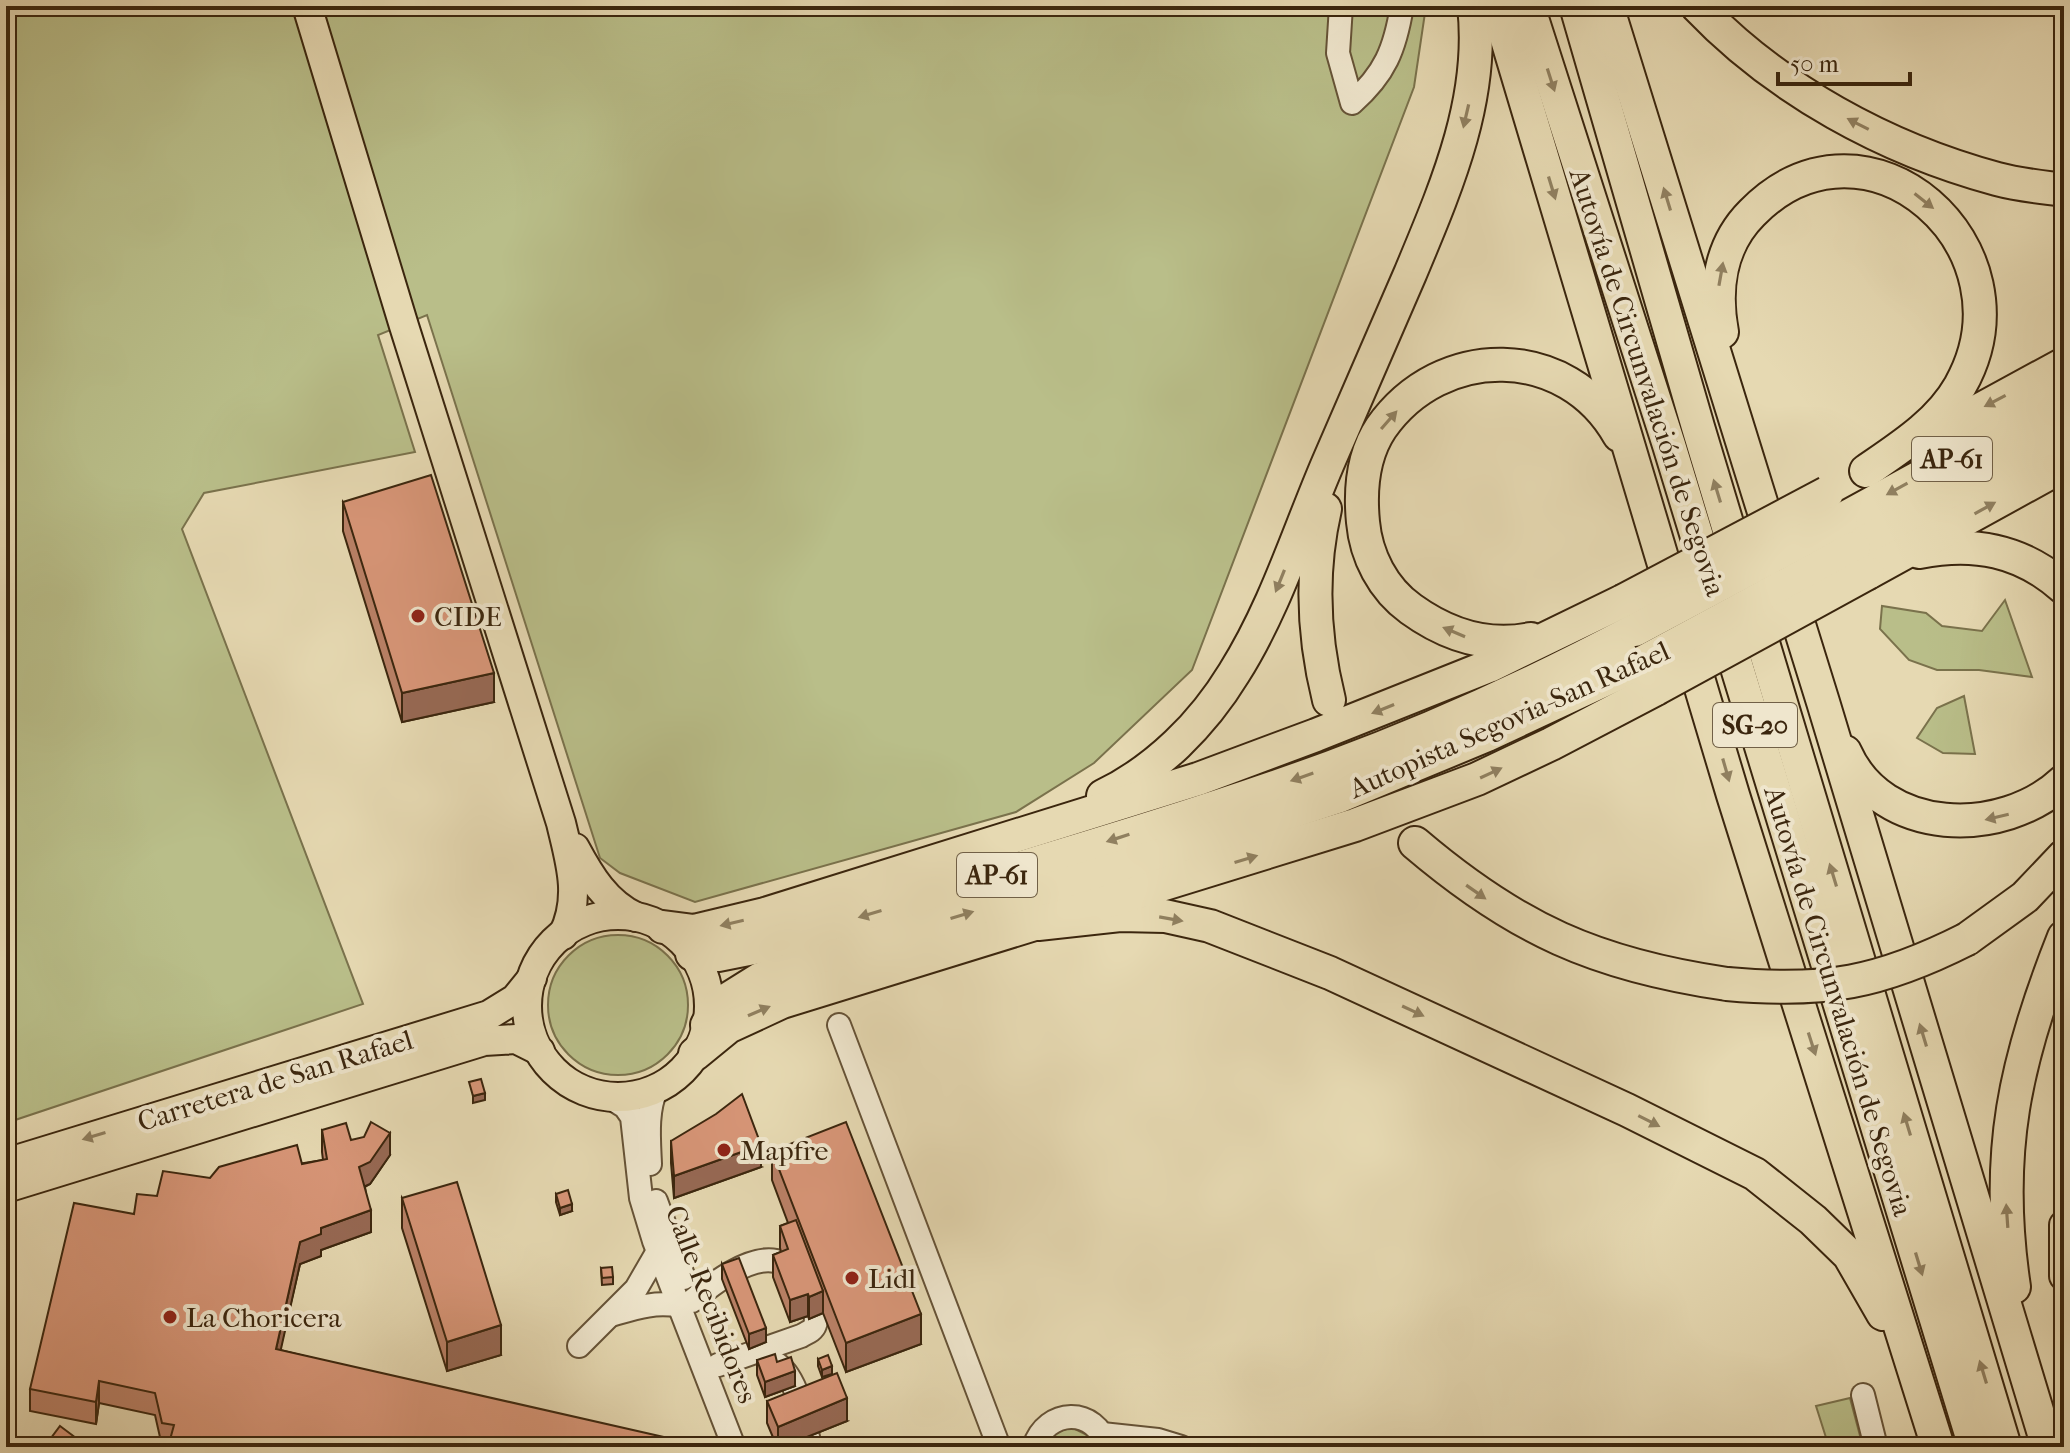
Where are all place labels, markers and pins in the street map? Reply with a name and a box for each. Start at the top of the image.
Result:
place label: CIDE [434,600,502,633]
marker: CIDE [409,607,427,625]
place label: Mapfre [740,1134,829,1167]
marker: Mapfre [715,1141,733,1159]
place label: Lidl [868,1262,916,1295]
marker: Lidl [843,1269,861,1287]
place label: La Choricera [186,1301,342,1334]
marker: La Choricera [161,1308,179,1326]

